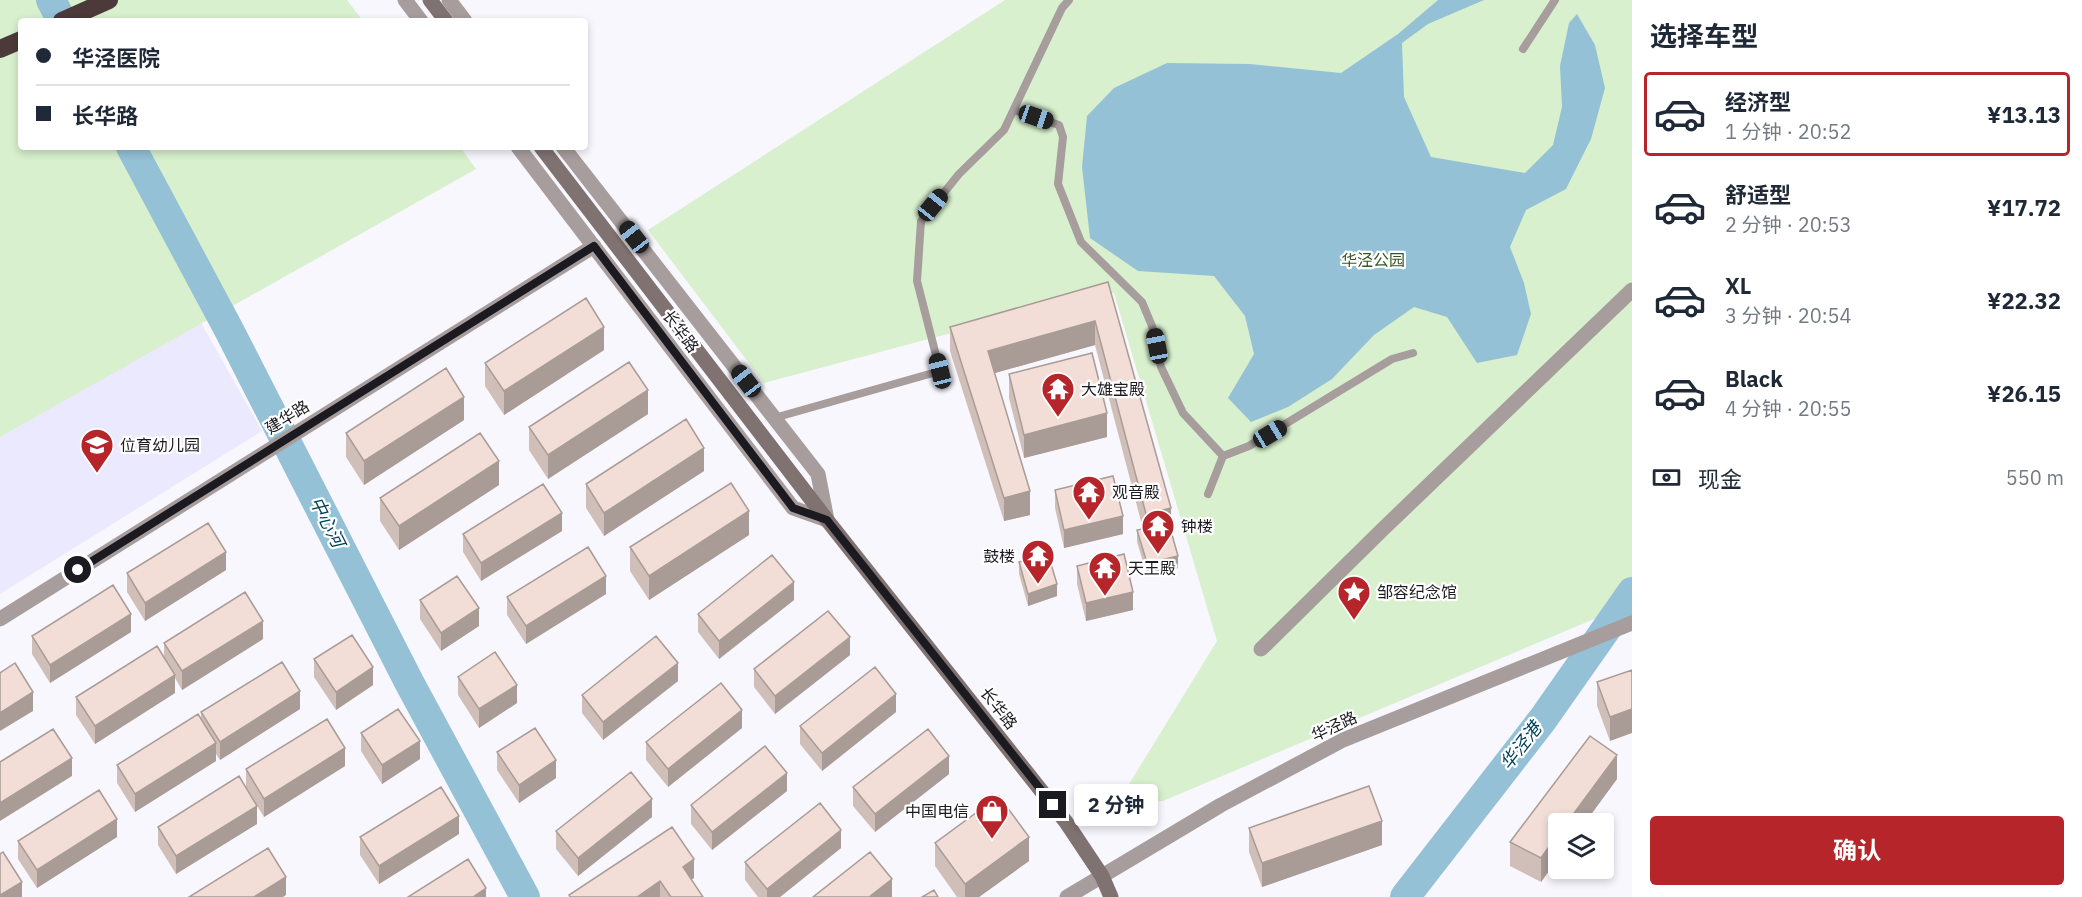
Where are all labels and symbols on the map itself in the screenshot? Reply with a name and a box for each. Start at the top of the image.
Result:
car [1016,103,1056,131]
car [915,185,951,225]
car [616,217,652,257]
park label: 华泾公园 [1341,250,1405,270]
street label: 长华路 [659,306,703,356]
car [1145,327,1169,365]
car [927,351,953,391]
car [728,361,764,401]
temple icon: 大雄宝殿 [1040,371,1076,418]
place label: 大雄宝殿 [1081,379,1145,399]
street label: 建华路 [261,396,313,438]
car [1250,417,1290,451]
school or university icon: 位育幼儿园 [79,427,115,474]
place label: 位育幼儿园 [120,435,200,455]
temple icon: 观音殿 [1071,474,1107,521]
place label: 观音殿 [1112,482,1160,502]
water label: 中心河 [305,492,351,554]
temple icon: 钟楼 [1140,508,1176,555]
place label: 钟楼 [1181,516,1213,536]
temple icon: 鼓楼 [1020,538,1056,585]
place label: 鼓楼 [983,546,1015,566]
temple icon: 天王殿 [1087,550,1123,597]
route start [64,556,91,583]
place label: 天王殿 [1128,558,1176,578]
place icon: 邹容纪念馆 [1336,574,1372,621]
place label: 邹容纪念馆 [1377,582,1457,602]
street label: 长华路 [976,683,1022,733]
street label: 华泾路 [1308,707,1360,745]
water label: 华泾港 [1495,715,1548,774]
callout: 2 分钟 [1074,784,1158,826]
route end [1039,791,1066,818]
shop icon: 中国电信 [974,793,1010,840]
place label: 中国电信 [905,801,969,821]

